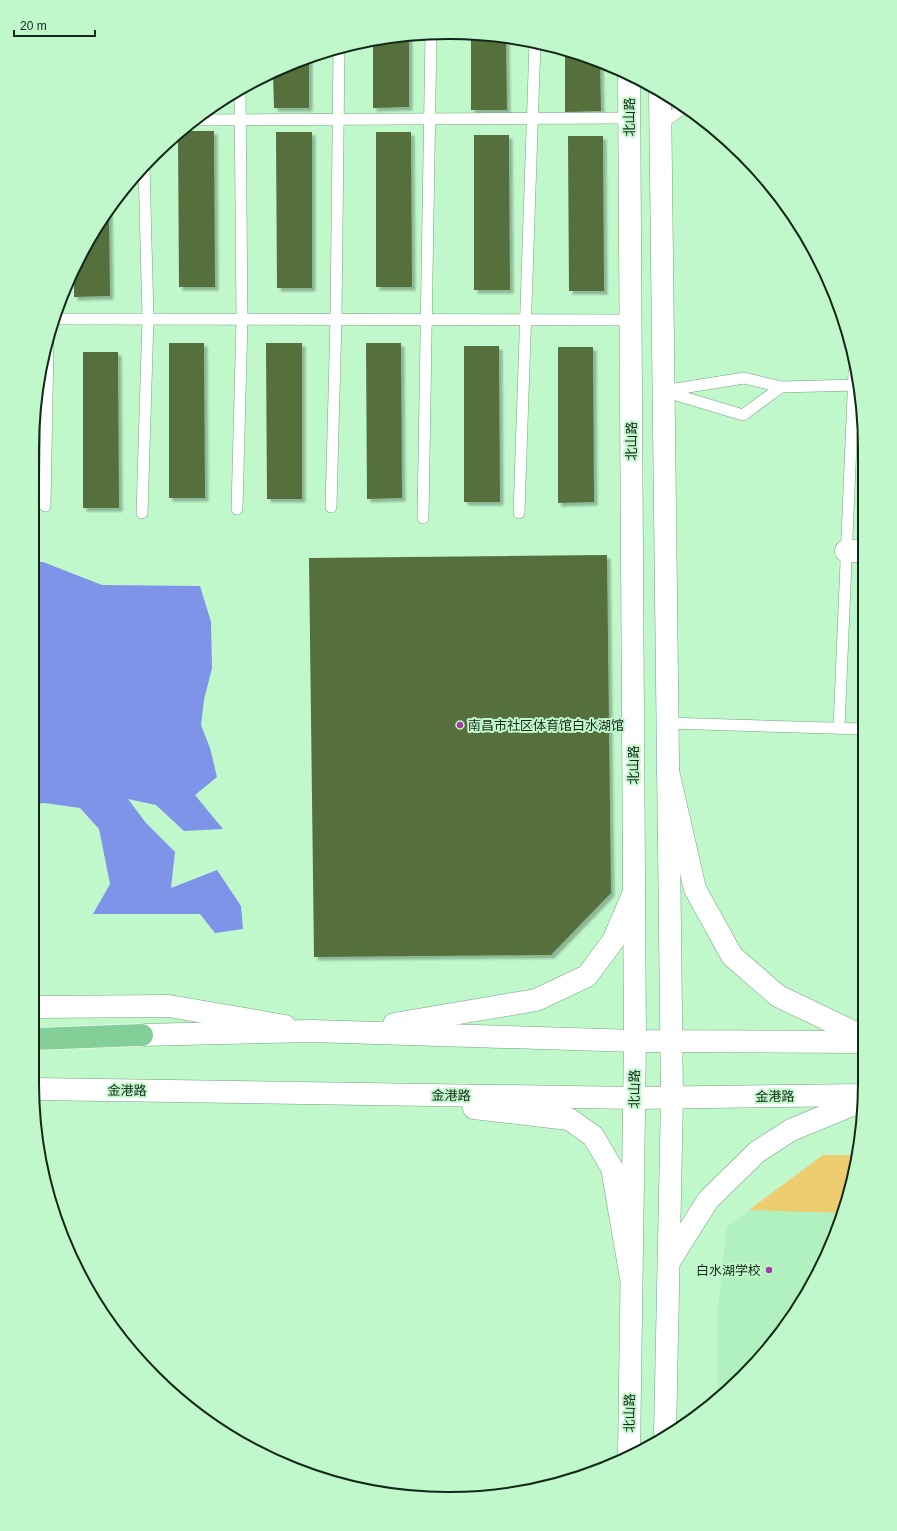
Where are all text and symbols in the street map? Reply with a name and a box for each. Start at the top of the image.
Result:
scale bar [14,12,95,38]
text: 20 m [20,19,47,33]
street label: 北山路 [622,97,637,137]
street label: 北山路 [624,421,639,461]
place label: 南昌市社区体育馆白水湖馆 [468,718,624,733]
marker: 南昌市社区体育馆白水湖馆 [455,720,465,730]
street label: 北山路 [626,745,641,785]
street label: 北山路 [627,1069,642,1109]
street label: 金港路 [107,1083,147,1098]
street label: 金港路 [431,1088,471,1103]
street label: 金港路 [755,1089,795,1104]
place label: 白水湖学校 [696,1263,761,1278]
marker: 白水湖学校 [764,1265,774,1275]
street label: 北山路 [622,1393,637,1433]

